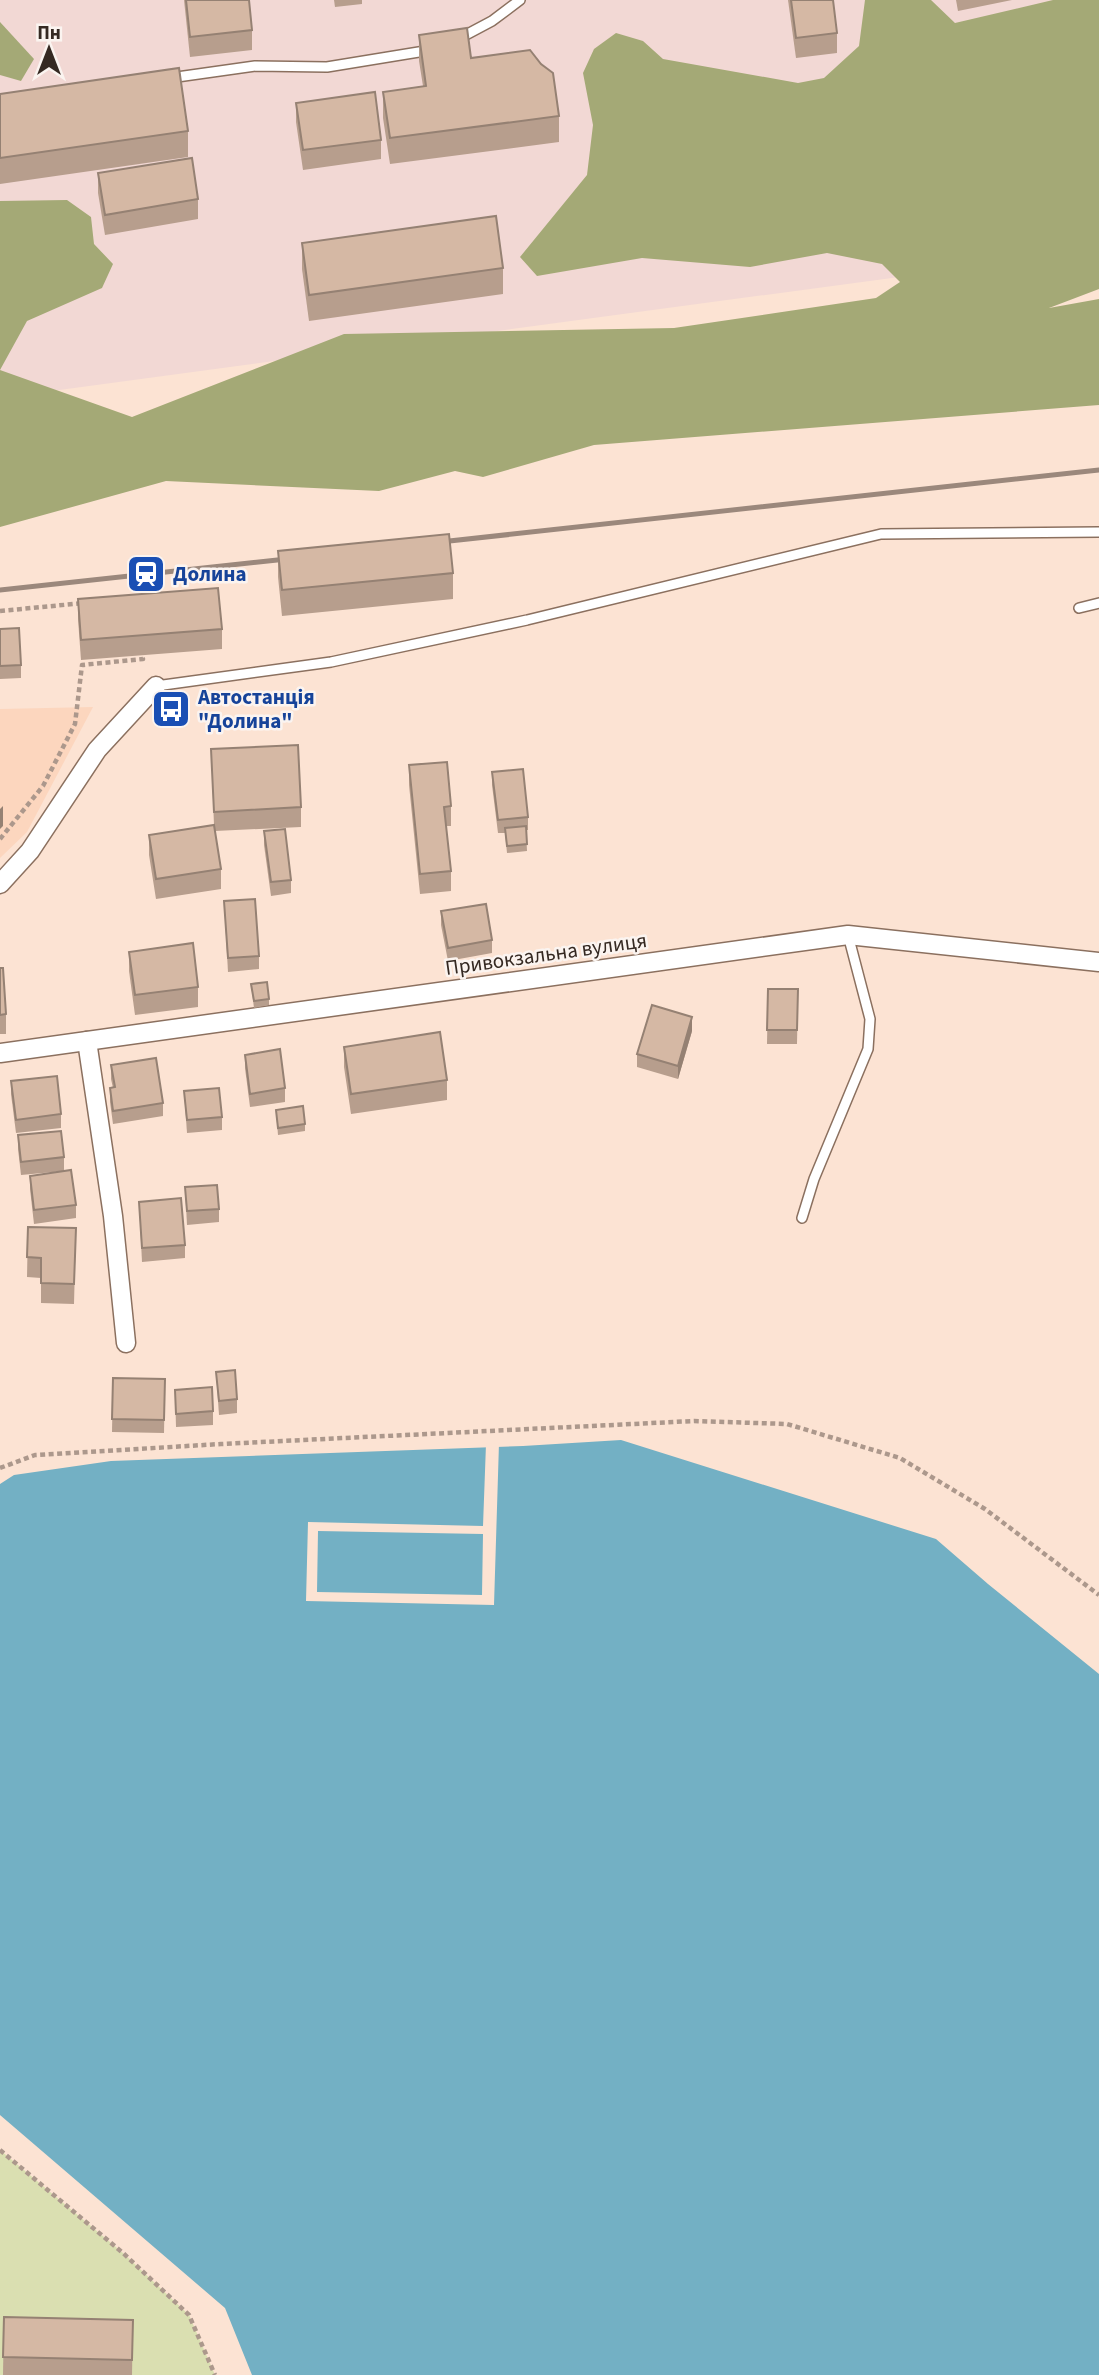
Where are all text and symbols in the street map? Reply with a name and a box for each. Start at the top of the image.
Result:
north arrow [14,14,84,84]
text: Пн [37,20,61,47]
station icon: Долина [125,553,167,595]
place label: Долина [173,559,247,589]
place label: Автостанція "Долина" [197,682,315,736]
bus stop icon: Автостанція "Долина" [150,688,192,730]
street label: Привокзальна вулиця [443,925,649,983]

